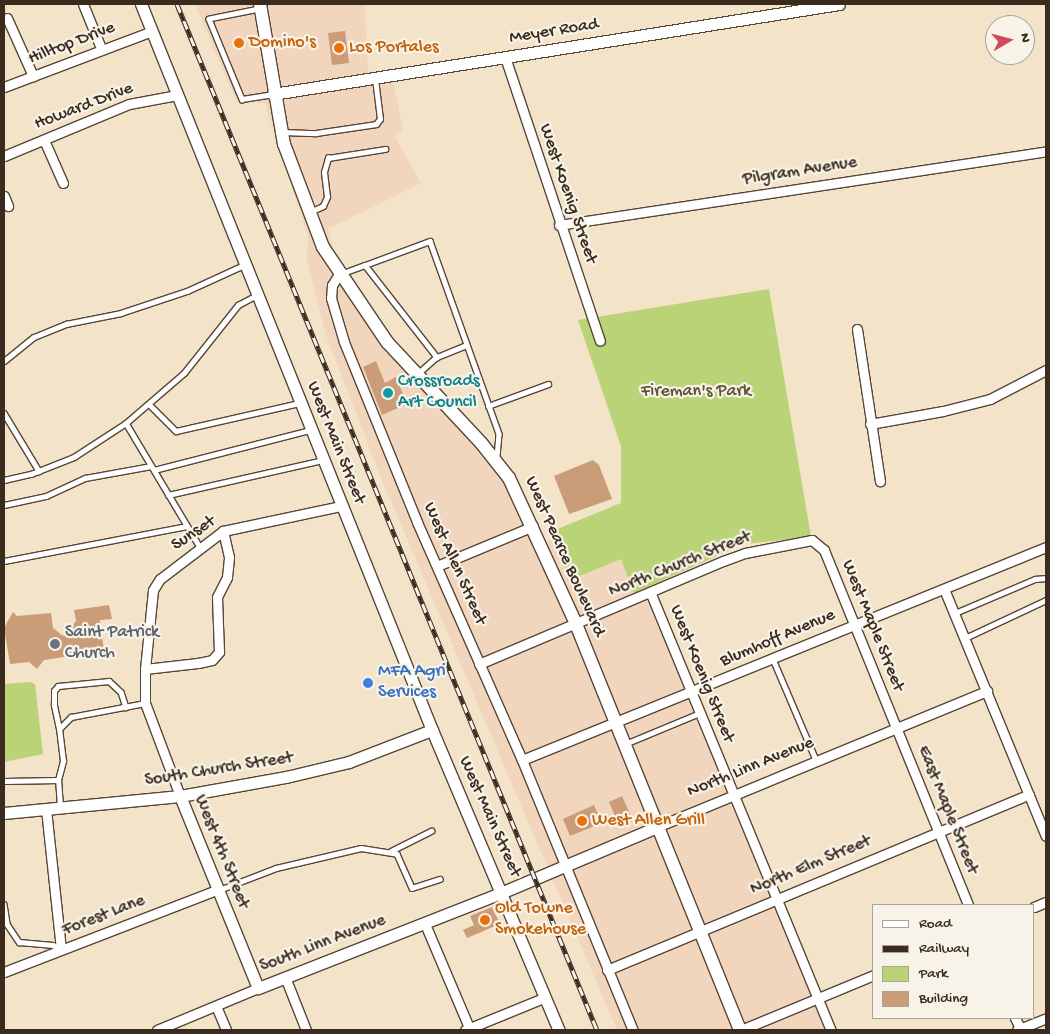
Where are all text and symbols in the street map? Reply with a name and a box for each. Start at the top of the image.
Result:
street label: Meyer Road [508,14,600,50]
north arrow [985,15,1035,65]
street label: Hilltop Drive [26,18,118,70]
place label: Domino's [249,32,316,54]
text: N [1015,32,1033,44]
marker: Domino's [233,37,245,49]
place label: Los Portales [349,37,439,59]
marker: Los Portales [333,42,345,54]
street label: Howard Drive [32,78,136,136]
street label: West Koenig Street [533,121,601,267]
street label: Pilgram Avenue [741,152,859,192]
place label: Crossroads Art Council [398,372,480,414]
street label: West Main Street [301,379,369,507]
park label: Fireman's Park [641,381,751,403]
marker: Crossroads Art Council [382,387,394,399]
street label: West Pearce Boulevard [519,474,609,640]
street label: West Allen Street [417,500,491,628]
street label: Sunset [168,511,220,557]
street label: North Church Street [606,527,754,603]
street label: West Maple Street [836,557,908,695]
street label: West Koenig Street [664,602,738,746]
street label: Blumhoff Avenue [717,605,839,673]
place label: Saint Patrick Church [65,623,159,666]
marker: Saint Patrick Church [49,638,61,650]
place label: MFA Agri Services [378,662,446,704]
marker: MFA Agri Services [362,677,374,689]
street label: North Linn Avenue [684,733,818,803]
street label: East Maple Street [911,743,983,877]
street label: South Church Street [143,748,295,792]
street label: West Main Street [453,753,525,881]
street label: West 4th Street [188,792,254,912]
place label: West Allen Grill [592,810,705,832]
marker: West Allen Grill [576,815,588,827]
street label: North Elm Street [747,831,875,901]
street label: Forest Lane [60,890,148,942]
place label: Old Towne Smokehouse [495,899,586,942]
legend [872,904,1035,1019]
street label: South Linn Avenue [257,910,389,978]
marker: Old Towne Smokehouse [479,914,491,926]
text: Road [919,915,952,933]
text: Railway [919,940,969,958]
text: Park [919,965,948,983]
text: Building [919,990,968,1008]

